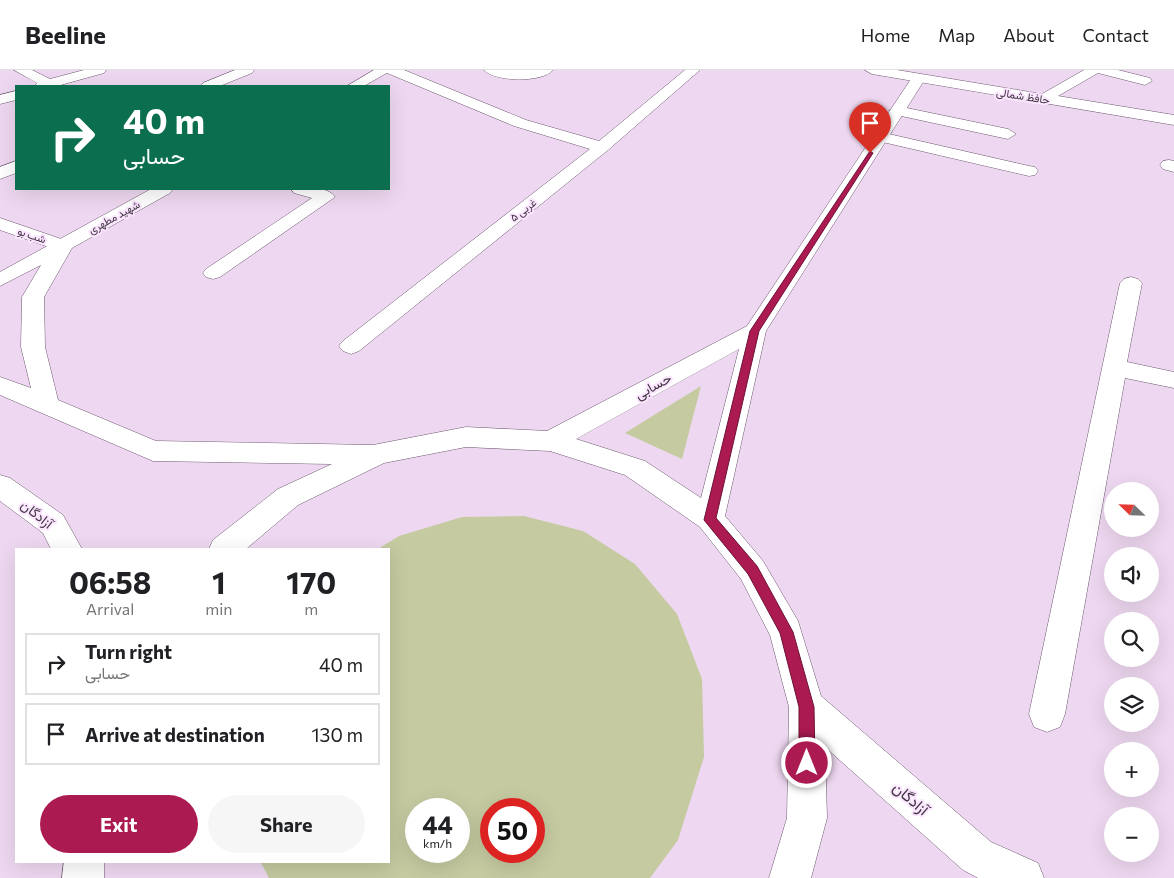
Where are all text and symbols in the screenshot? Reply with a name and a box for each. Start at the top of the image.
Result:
text: Beeline [25,20,106,49]
text: Home [861,24,910,46]
text: Map [938,24,975,46]
text: About [1003,24,1055,46]
text: Contact [1083,24,1149,46]
street label: حافظ شمالی [995,85,1051,107]
text: 40 m [123,98,205,141]
pin [849,102,891,153]
icon: right [40,105,105,170]
icon: arrive [856,109,884,137]
text: حسابی [123,142,185,169]
street label: ۵ غربی [507,195,539,225]
street label: شهید مطهری [86,197,143,237]
street label: شب بو [16,224,48,246]
street label: حسابی [631,369,675,403]
north arrow [1104,482,1159,538]
map controls [1104,482,1159,862]
street label: آزادگان [17,496,58,533]
button: sound [1104,547,1159,602]
text: 06:58 [69,563,151,600]
text: 1 [212,563,226,600]
text: 170 [286,563,336,600]
text: Arrival [86,599,134,618]
text: min [205,599,232,618]
text: m [304,599,318,618]
button: search [1104,612,1159,667]
text: Turn right [85,640,172,663]
icon: right [42,650,70,678]
text: 40 m [319,653,363,676]
text: حسابی [85,663,130,682]
button: layers [1104,677,1159,732]
icon: arrive [42,720,70,748]
text: Arrive at destination [85,723,265,746]
text: 130 m [311,723,363,746]
position arrow [780,736,832,788]
button: + [1104,742,1159,797]
street label: آزادگان [888,777,934,821]
button: Exit [40,795,198,853]
button: Share [208,795,365,853]
speed limit sign: 50 [480,798,545,863]
button: − [1104,807,1159,862]
text: 44 [422,809,453,839]
text: km/h [423,836,452,850]

